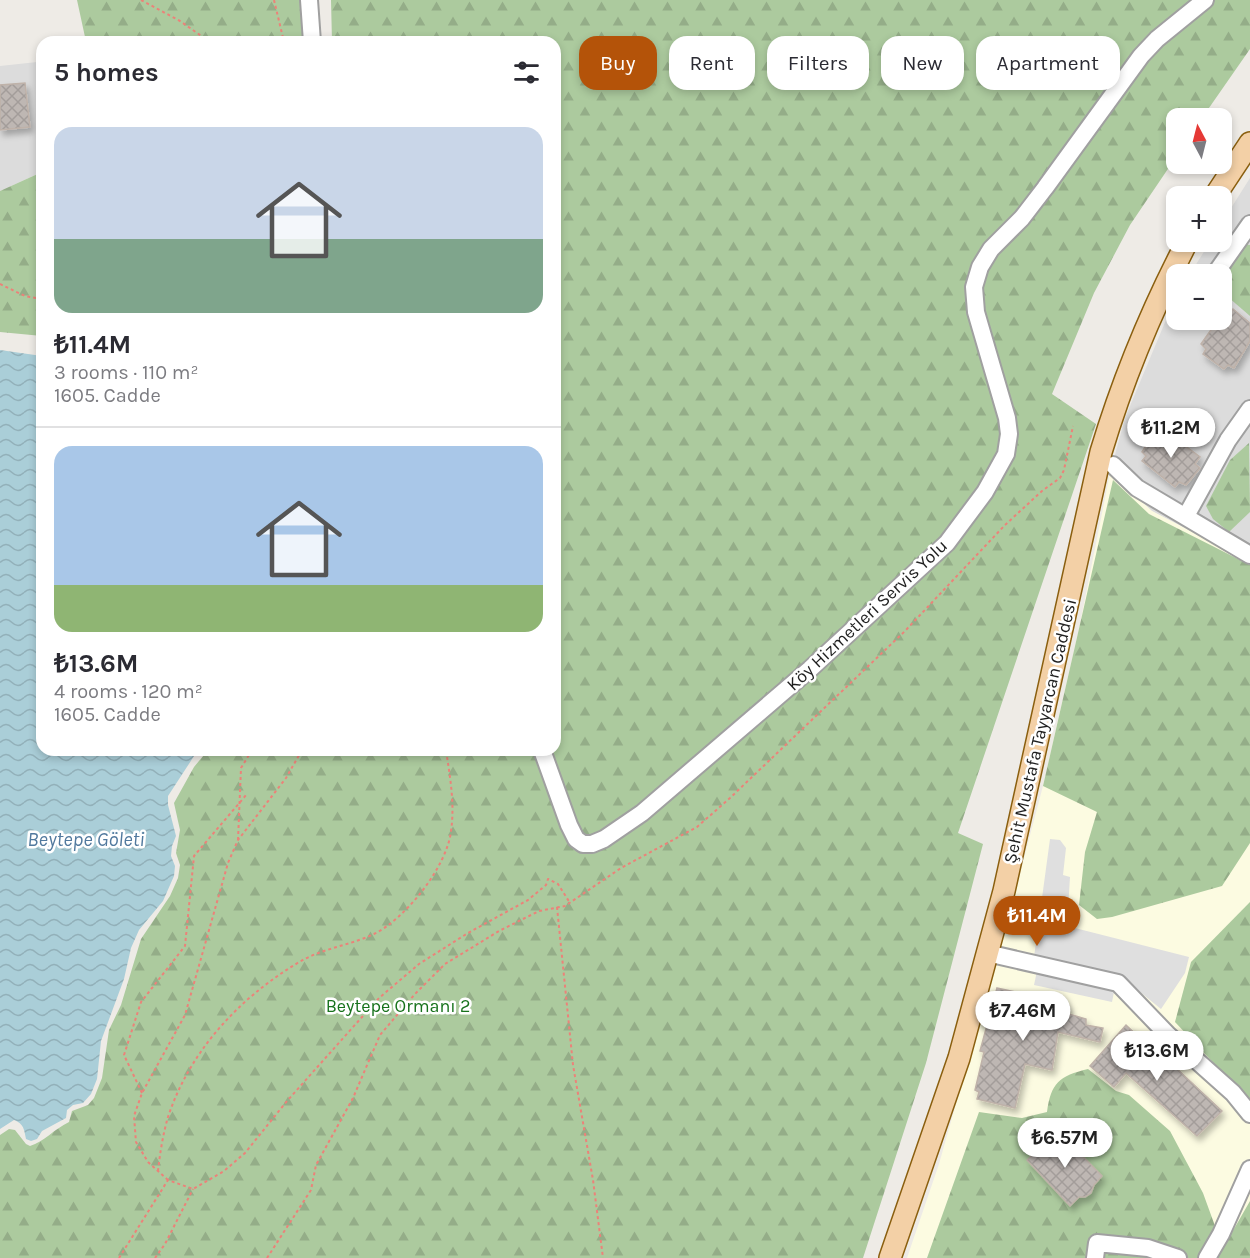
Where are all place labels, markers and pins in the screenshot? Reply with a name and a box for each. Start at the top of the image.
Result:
pin: ₺11.2M [1122,408,1220,459]
pin: ₺11.4M [988,896,1086,947]
pin: ₺7.46M [974,991,1072,1042]
pin: ₺13.6M [1108,1031,1206,1082]
pin: ₺6.57M [1016,1118,1114,1169]

